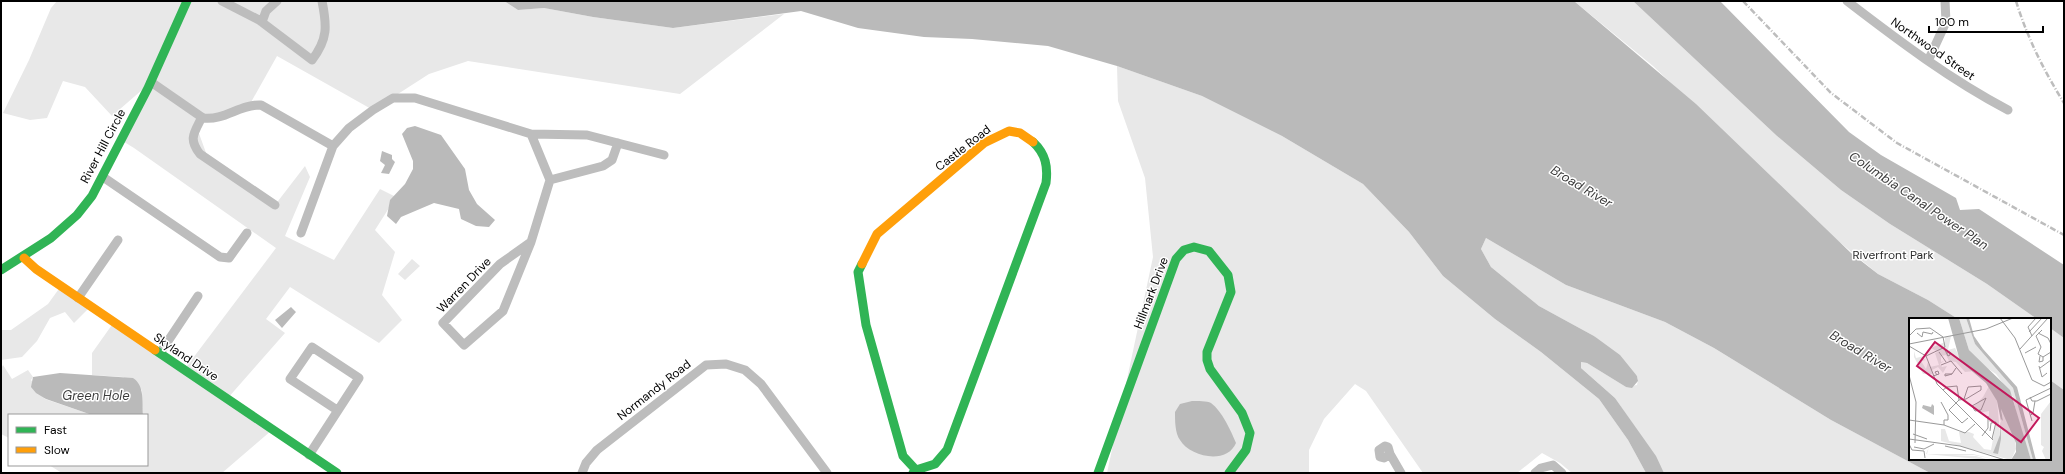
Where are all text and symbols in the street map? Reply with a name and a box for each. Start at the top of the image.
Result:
scale bar [1929,8,2043,34]
street label: Northwood Street [1888,14,1979,84]
text: 100 m [1935,14,1969,30]
street label: River Hill Circle [77,106,129,186]
street label: Castle Road [932,121,994,175]
water label: Columbia Canal Power Plan [1846,147,1992,253]
water label: Broad River [1548,161,1617,212]
park label: Riverfront Park [1852,247,1934,263]
street label: Warren Drive [433,254,495,316]
street label: Hillmark Drive [1130,255,1172,331]
inset map [1909,318,2051,460]
water label: Broad River [1827,326,1896,377]
street label: Skyland Drive [150,329,222,385]
street label: Normandy Road [614,356,694,424]
water label: Green Hole [62,387,130,404]
legend [8,414,148,466]
text: Fast [44,422,67,438]
text: Slow [44,442,70,458]

